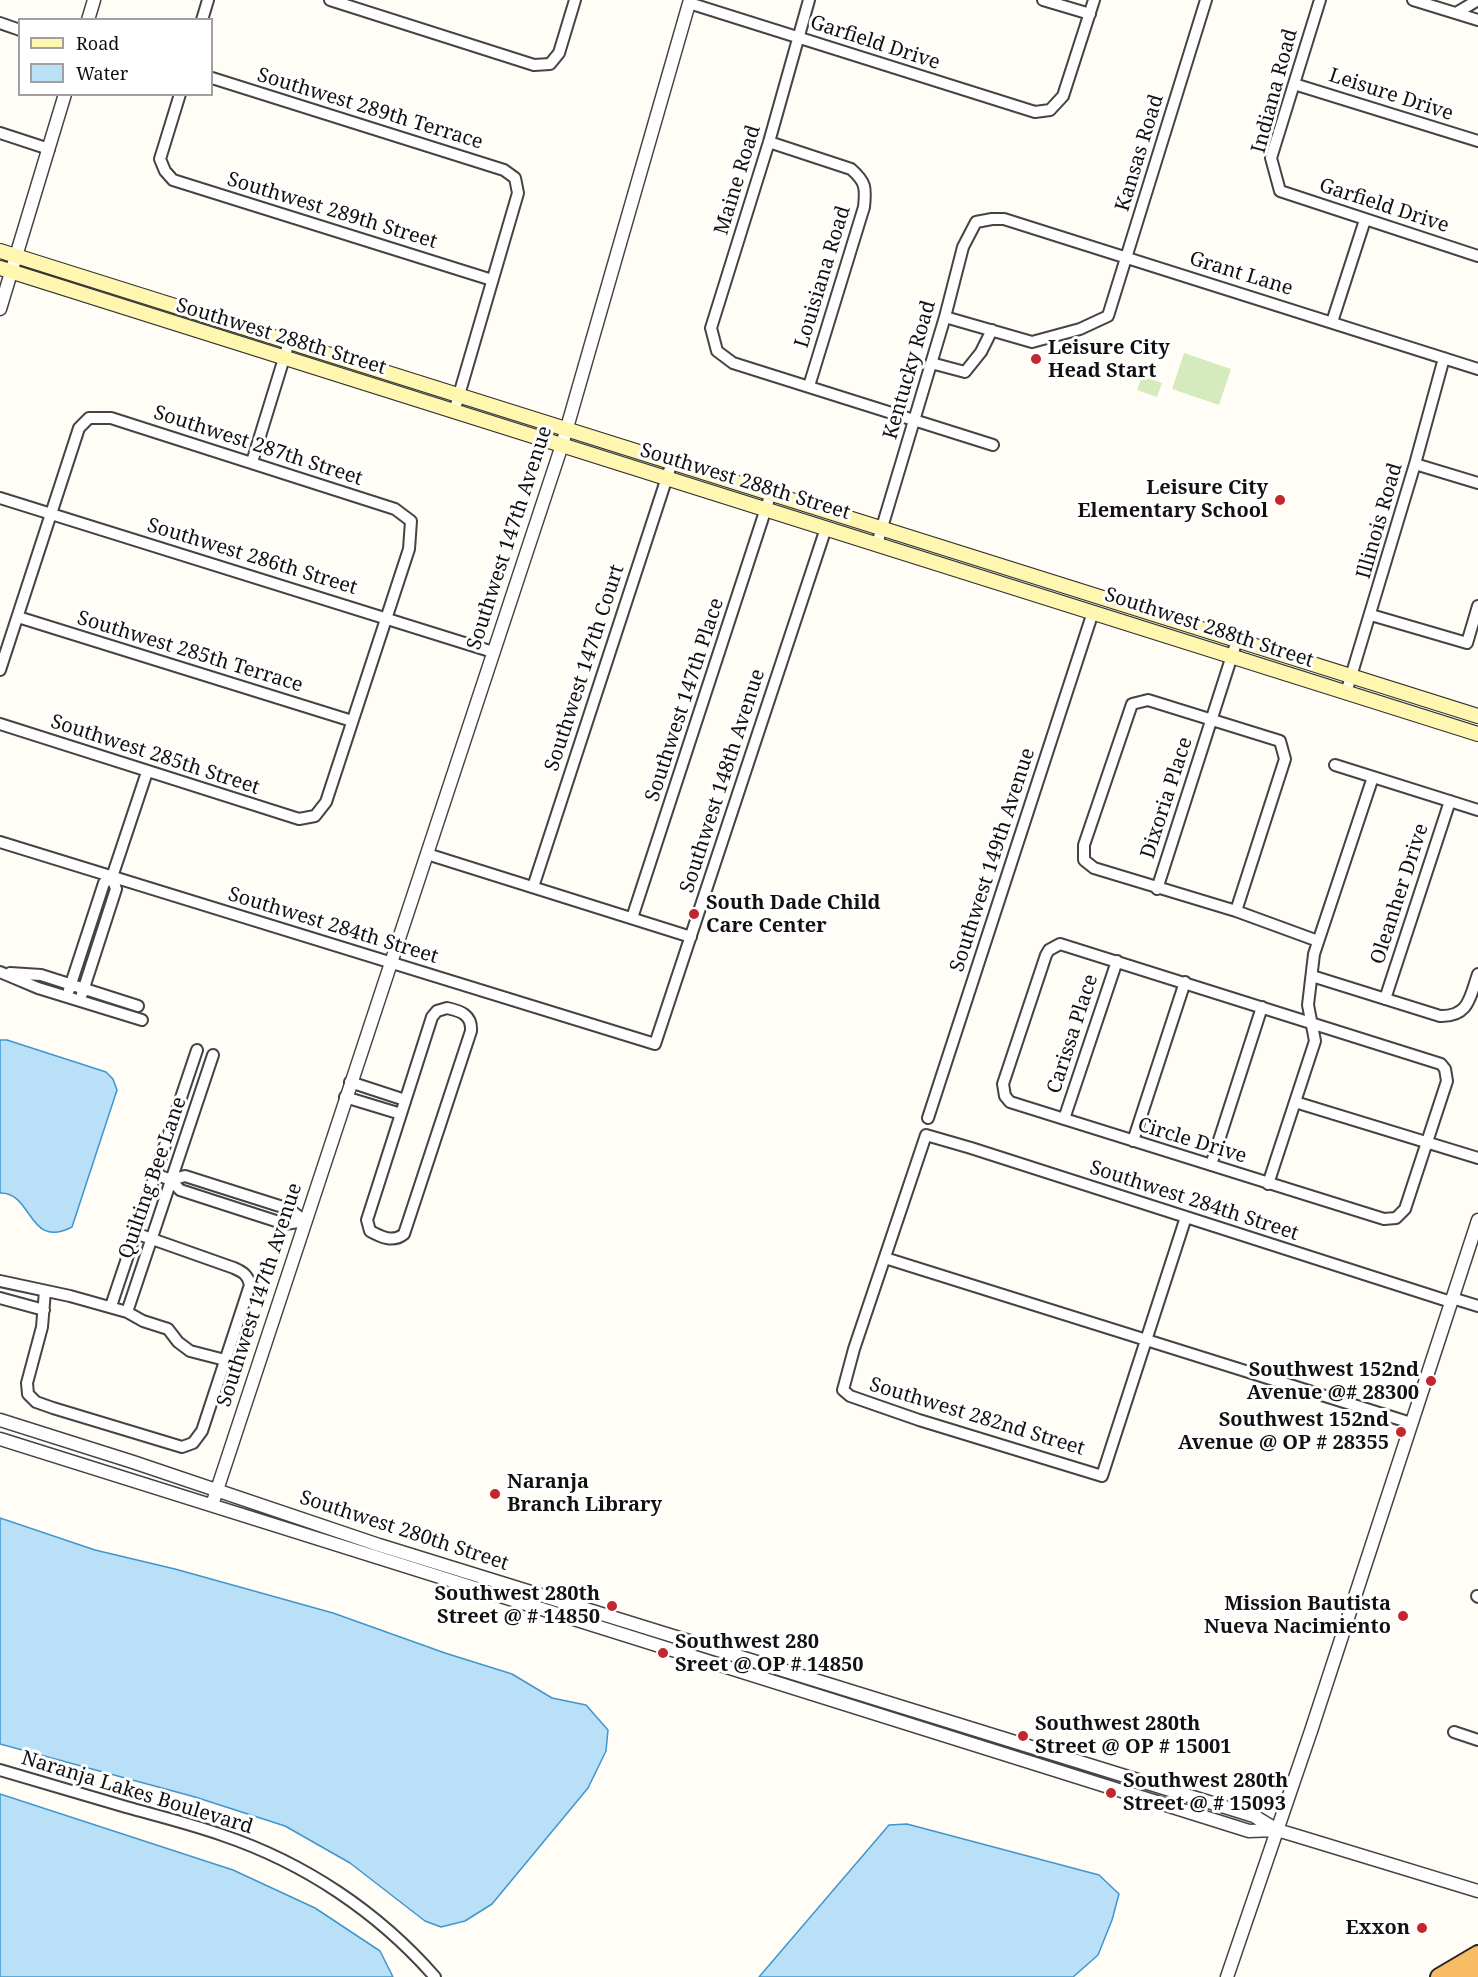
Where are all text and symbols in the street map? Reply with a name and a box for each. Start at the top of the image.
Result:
street label: Garfield Drive [807,11,943,75]
legend [18,18,213,96]
street label: Indiana Road [1247,26,1303,156]
text: Road [76,31,119,55]
text: Water [76,61,128,85]
street label: Southwest 289th Terrace [254,63,486,155]
street label: Leisure Drive [1326,64,1456,126]
street label: Kansas Road [1111,92,1169,214]
street label: Maine Road [710,122,766,238]
street label: Southwest 289th Street [224,168,440,254]
street label: Garfield Drive [1316,174,1452,238]
street label: Louisiana Road [790,203,856,351]
street label: Grant Lane [1186,247,1296,301]
street label: Southwest 288th Street [173,294,389,380]
street label: Kentucky Road [879,298,941,442]
place label: Leisure City Head Start [1048,336,1170,383]
marker: Leisure City Head Start [1029,352,1043,366]
street label: Southwest 287th Street [150,401,366,491]
street label: Southwest 147th Avenue [462,423,558,653]
street label: Southwest 288th Street [637,439,853,525]
street label: Illinois Road [1352,460,1408,582]
place label: Leisure City Elementary School [1078,476,1268,523]
marker: Leisure City Elementary School [1273,493,1287,507]
street label: Southwest 286th Street [144,514,360,600]
street label: Southwest 147th Court [540,562,630,774]
street label: Southwest 288th Street [1101,583,1317,673]
street label: Southwest 147th Place [641,595,729,805]
street label: Southwest 285th Terrace [74,606,306,698]
street label: Southwest 148th Avenue [675,666,771,896]
street label: Southwest 285th Street [47,710,263,800]
street label: Dixoria Place [1136,734,1198,862]
street label: Southwest 149th Avenue [945,745,1041,975]
street label: Oleanher Drive [1366,821,1434,967]
street label: Southwest 284th Street [225,883,441,969]
place label: South Dade Child Care Center [706,891,881,938]
marker: South Dade Child Care Center [687,907,701,921]
street label: Carissa Place [1042,971,1104,1097]
street label: Quilting Bee Lane [114,1094,192,1262]
street label: Circle Drive [1135,1113,1249,1169]
street label: Southwest 284th Street [1086,1156,1302,1246]
street label: Southwest 147th Avenue [212,1180,308,1410]
place label: Southwest 152nd Avenue @# 28300 [1247,1358,1419,1405]
street label: Southwest 282nd Street [867,1373,1087,1461]
marker: Southwest 152nd Avenue @# 28300 [1424,1374,1438,1388]
place label: Southwest 152nd Avenue @ OP # 28355 [1178,1408,1389,1455]
marker: Southwest 152nd Avenue @ OP # 28355 [1394,1425,1408,1439]
place label: Naranja Branch Library [507,1470,662,1517]
street label: Southwest 280th Street [296,1486,512,1576]
marker: Naranja Branch Library [488,1487,502,1501]
place label: Southwest 280th Street @ # 14850 [435,1582,600,1629]
place label: Mission Bautista Nueva Nacimiento [1204,1592,1391,1639]
marker: Southwest 280th Street @ # 14850 [605,1599,619,1613]
marker: Mission Bautista Nueva Nacimiento [1396,1609,1410,1623]
place label: Southwest 280 Sreet @ OP # 14850 [675,1630,864,1677]
marker: Southwest 280 Sreet @ OP # 14850 [656,1646,670,1660]
place label: Southwest 280th Street @ OP # 15001 [1035,1712,1232,1759]
marker: Southwest 280th Street @ OP # 15001 [1016,1729,1030,1743]
street label: Naranja Lakes Boulevard [18,1746,256,1840]
place label: Southwest 280th Street @ # 15093 [1123,1769,1288,1816]
marker: Southwest 280th Street @ # 15093 [1104,1786,1118,1800]
place label: Exxon [1345,1916,1410,1940]
marker: Exxon [1415,1921,1429,1935]

